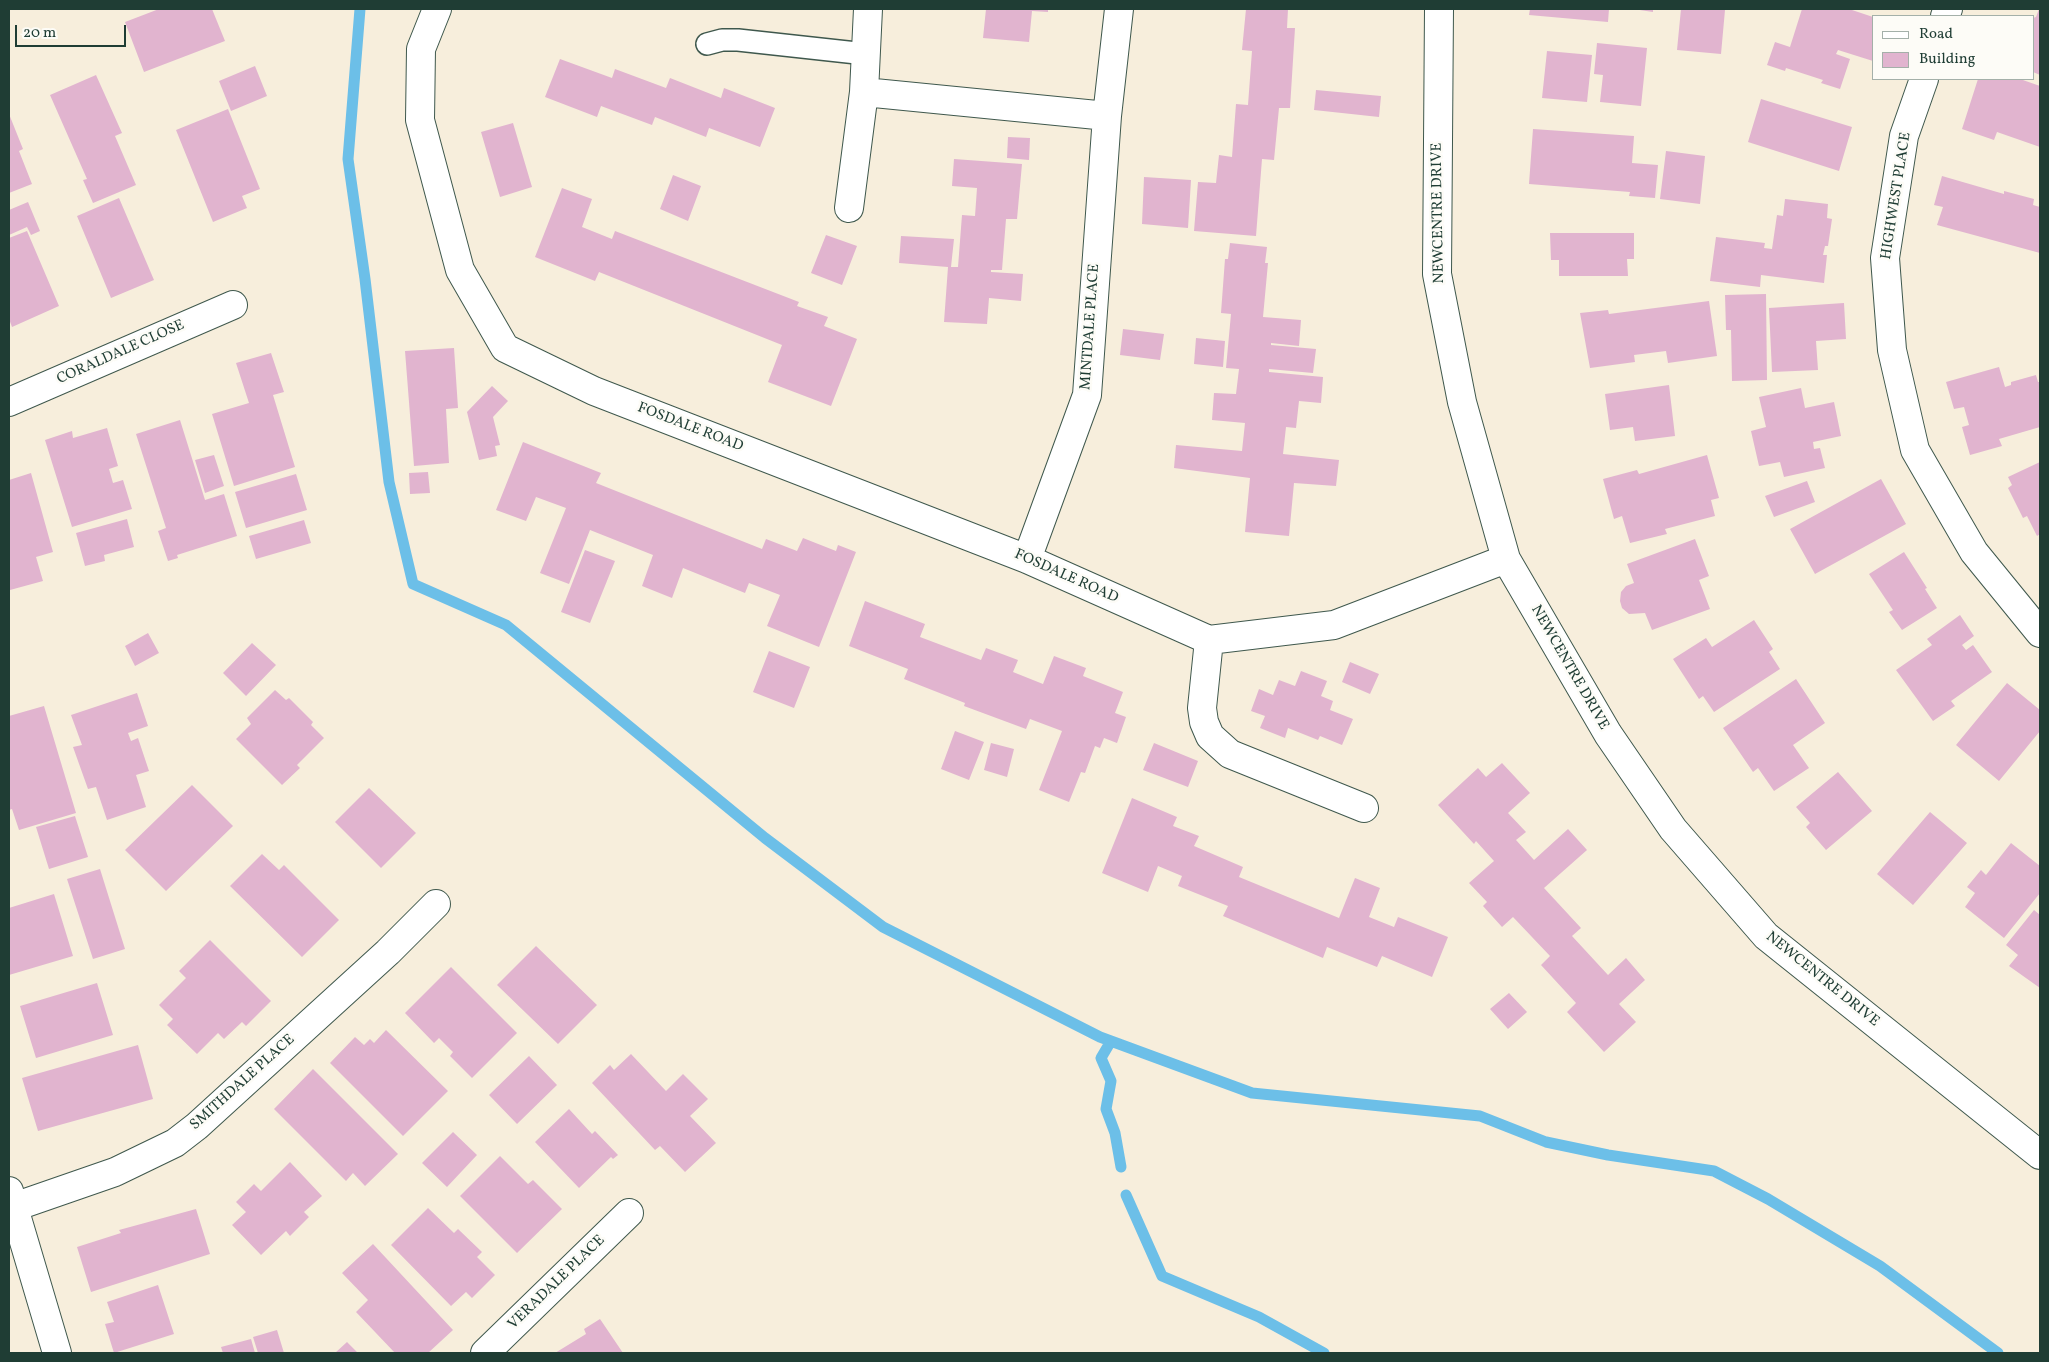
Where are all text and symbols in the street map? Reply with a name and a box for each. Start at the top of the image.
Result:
scale bar [18,15,129,47]
legend [1872,15,2034,80]
text: 20 m [23,23,56,44]
text: Road [1919,24,1953,45]
text: Building [1919,49,1975,70]
street label: HIGHWEST PLACE [1878,131,1916,261]
street label: NEWCENTRE DRIVE [1429,142,1449,284]
street label: MINTDALE PLACE [1078,263,1104,391]
street label: CORALDALE CLOSE [54,317,188,389]
street label: FOSDALE ROAD [635,400,745,456]
street label: FOSDALE ROAD [1011,546,1121,608]
street label: NEWCENTRE DRIVE [1526,602,1612,734]
street label: NEWCENTRE DRIVE [1762,929,1882,1031]
street label: SMITHDALE PLACE [187,1031,299,1135]
street label: VERADALE PLACE [505,1232,609,1334]

